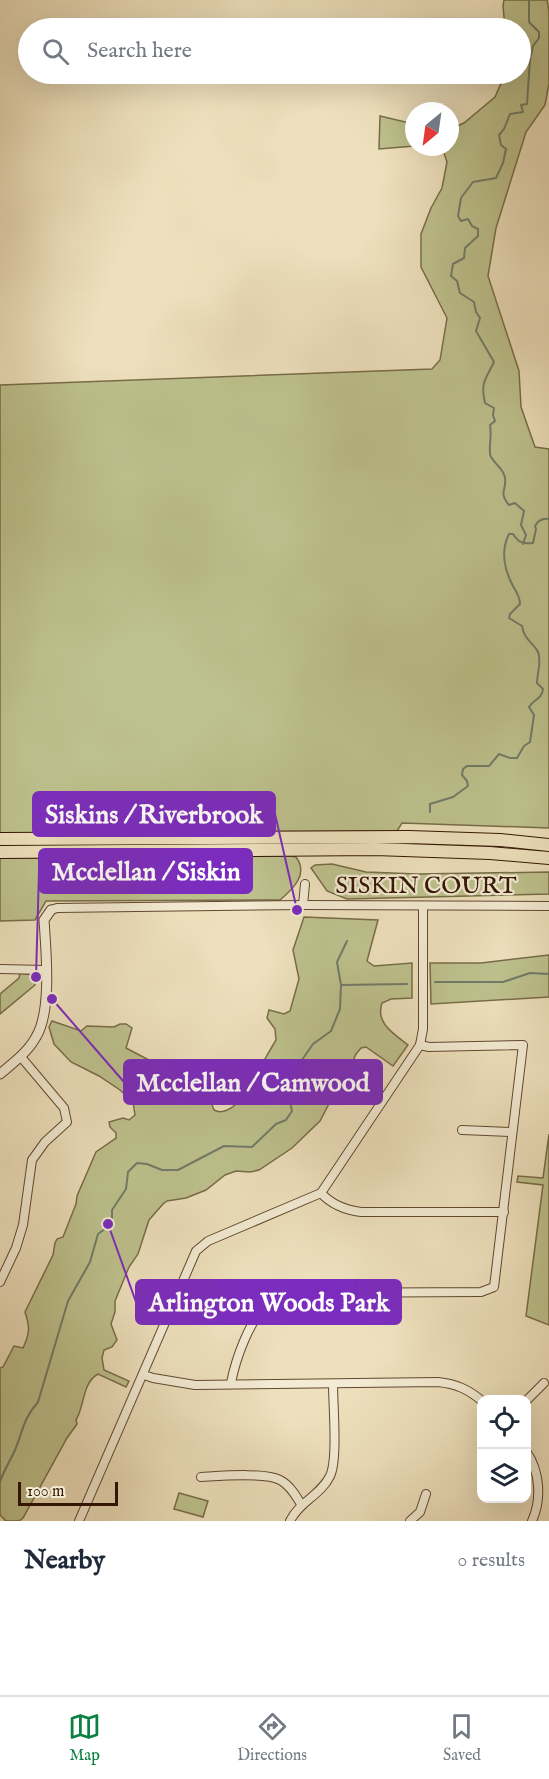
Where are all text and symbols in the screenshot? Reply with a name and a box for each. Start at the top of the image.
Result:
search box [18,18,531,84]
icon: search [39,35,72,68]
text: Search here [87,37,192,65]
north arrow [405,102,459,156]
callout: Siskins / Riverbrook [33,792,275,836]
text: Siskins / Riverbrook [45,799,264,832]
callout: Mcclellan / Siskin [39,849,252,893]
text: Mcclellan / Siskin [51,856,241,889]
street label: SISKIN COURT [335,871,517,902]
callout: Mcclellan / Camwood [124,1060,382,1104]
text: Mcclellan / Camwood [136,1067,371,1100]
callout: Arlington Woods Park [136,1280,401,1324]
text: Arlington Woods Park [147,1287,391,1320]
map controls [477,1395,531,1503]
button: locate [477,1395,531,1449]
button: layers [477,1449,531,1503]
scale bar [18,1479,118,1506]
text: 100 m [27,1482,64,1502]
text: Nearby [24,1544,105,1577]
text: 0 results [458,1548,525,1573]
tab: Map [68,1710,101,1766]
tab: Directions [237,1710,307,1766]
tab: Saved [443,1710,481,1766]

